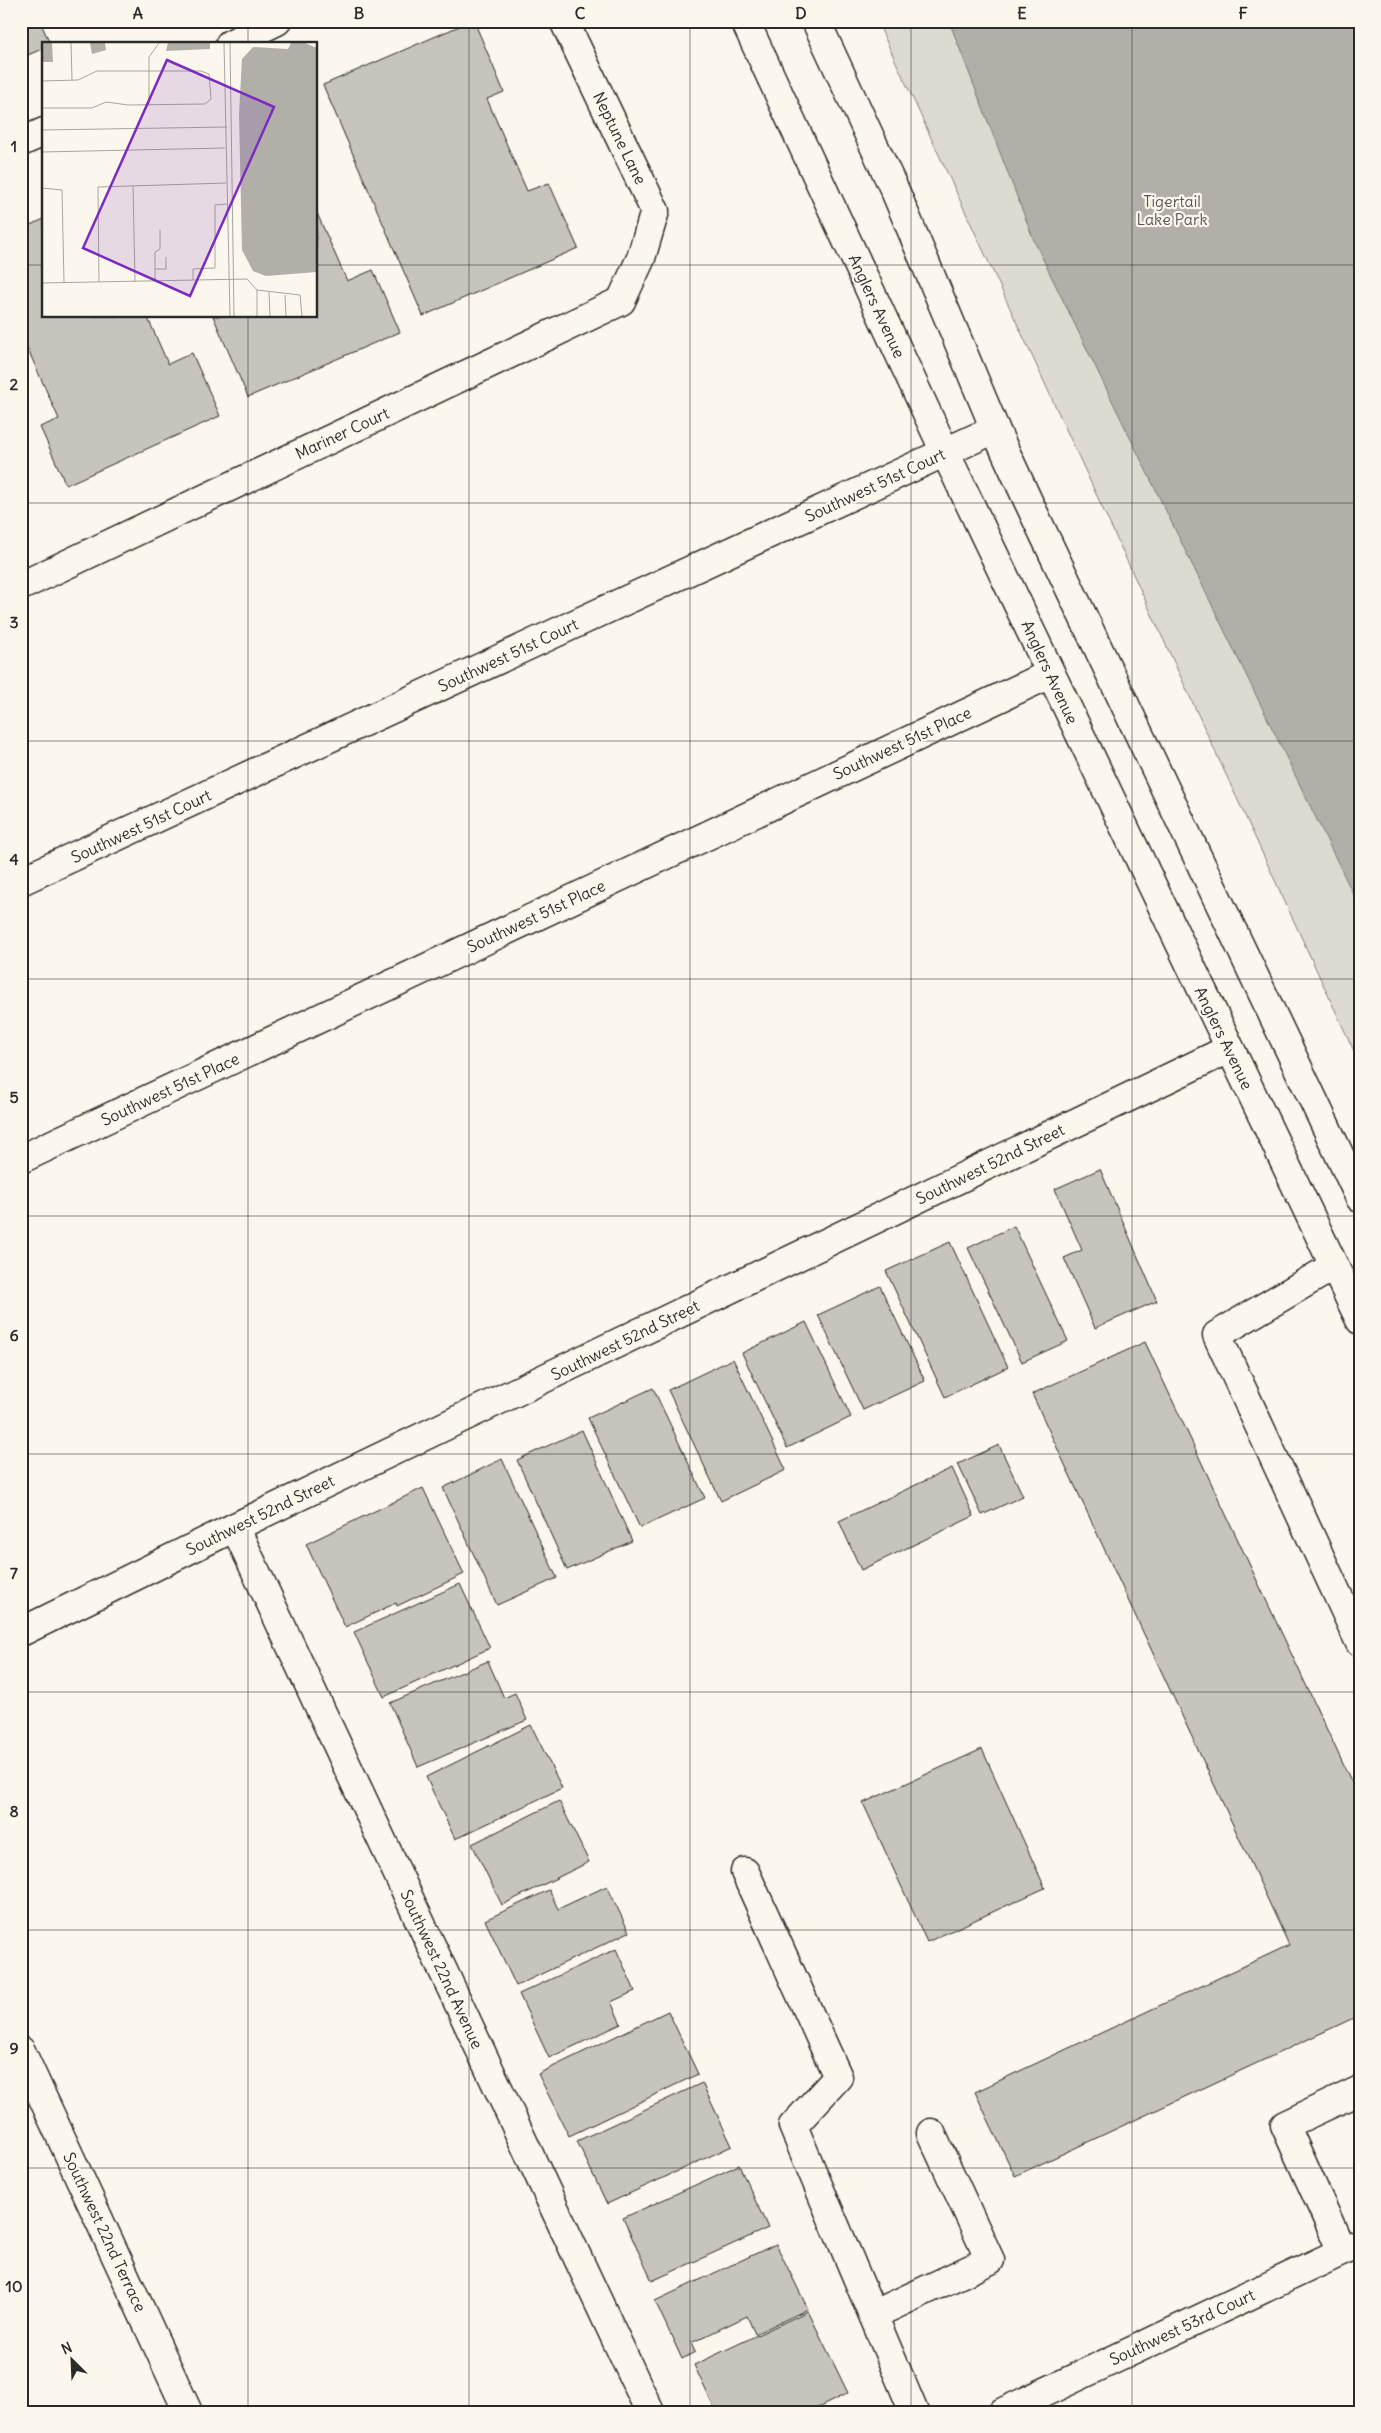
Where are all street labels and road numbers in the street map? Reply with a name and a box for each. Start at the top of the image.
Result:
street label: Neptune Lane [589,88,651,188]
street label: Anglers Avenue [844,251,910,361]
street label: Mariner Court [292,402,393,463]
street label: Southwest 51st Court [802,444,949,526]
street label: Southwest 51st Court [435,614,582,696]
street label: Anglers Avenue [1017,617,1083,727]
street label: Southwest 51st Place [830,702,974,784]
street label: Southwest 51st Court [68,785,215,867]
street label: Southwest 51st Place [464,875,608,957]
street label: Anglers Avenue [1190,983,1258,1093]
street label: Southwest 51st Place [98,1048,242,1130]
street label: Southwest 52nd Street [913,1119,1068,1209]
street label: Southwest 52nd Street [548,1295,703,1385]
street label: Southwest 52nd Street [183,1470,338,1560]
street label: Southwest 22nd Avenue [396,1886,488,2052]
street label: Southwest 22nd Terrace [59,2149,151,2315]
street label: Southwest 53rd Court [1106,2284,1258,2369]

